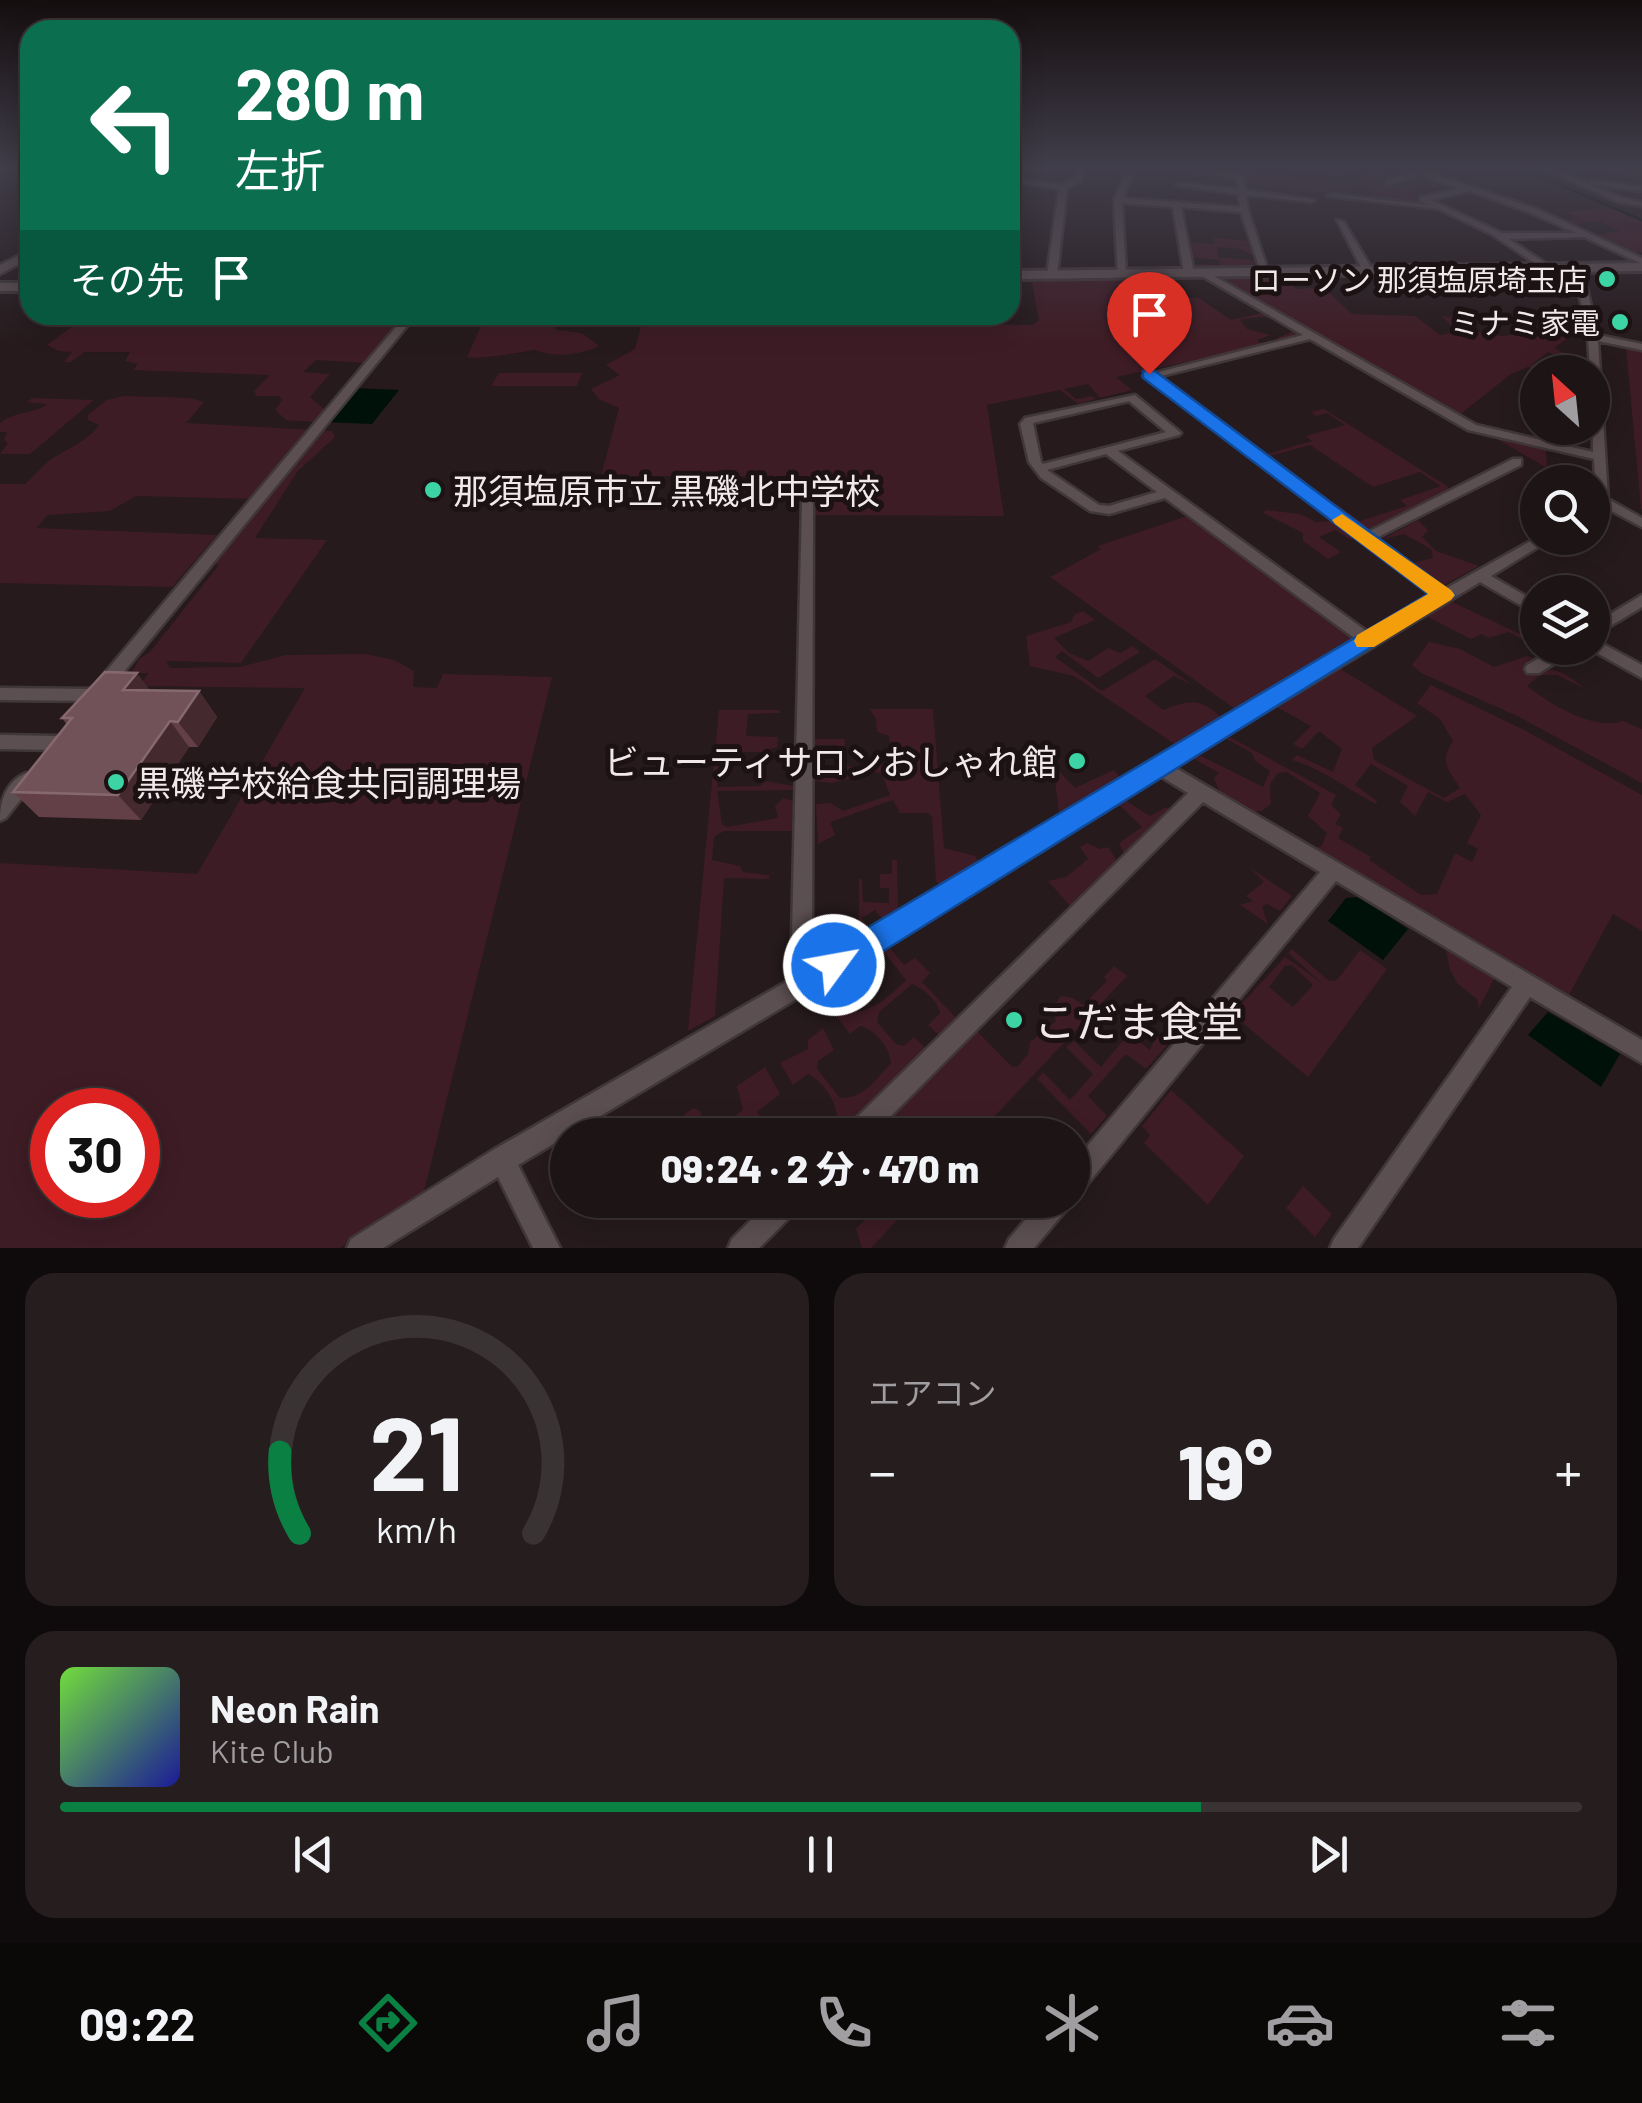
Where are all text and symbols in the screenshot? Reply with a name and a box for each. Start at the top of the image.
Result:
text: 280 m [235,50,424,134]
icon: left [70,60,200,190]
text: 左折 [235,142,325,196]
icon: arrive [204,250,259,305]
text: その先 [70,256,184,302]
place label: ローソン 那須塩原埼玉店 [1251,261,1587,297]
marker: ローソン 那須塩原埼玉店 [1596,268,1618,290]
pin [1107,272,1192,375]
icon: arrive [1122,287,1177,342]
place label: ミナミ家電 [1450,304,1600,340]
marker: ミナミ家電 [1609,311,1631,333]
north arrow [1520,355,1610,445]
map controls [1520,355,1610,665]
button: search [1520,465,1610,555]
place label: 那須塩原市立 黒磯北中学校 [453,469,880,511]
marker: 那須塩原市立 黒磯北中学校 [422,479,444,501]
button: layers [1520,575,1610,665]
place label: ビューティサロンおしゃれ館 [604,740,1057,782]
marker: ビューティサロンおしゃれ館 [1066,750,1088,772]
place label: 黒磯学校給食共同調理場 [136,761,521,803]
marker: 黒磯学校給食共同調理場 [105,771,127,793]
position arrow [782,913,886,1017]
place label: こだま食堂 [1034,995,1243,1045]
marker: こだま食堂 [1003,1009,1025,1031]
speed limit sign: 30 [30,1088,160,1218]
text: 09:24 · 2 分 · 470 m [661,1145,979,1191]
text: エアコン [869,1373,997,1411]
text: 21 [370,1387,464,1512]
text: 19° [1178,1425,1273,1515]
text: − [869,1437,896,1503]
text: + [1554,1437,1582,1503]
text: km/h [376,1507,457,1550]
text: Neon Rain [210,1685,379,1731]
text: Kite Club [210,1731,334,1769]
icon: previous [286,1827,341,1882]
icon: pause [793,1827,848,1882]
icon: next [1301,1827,1356,1882]
icon: directions [353,1988,423,2058]
icon: music [581,1988,651,2058]
icon: phone [809,1988,879,2058]
icon: climate [1037,1988,1107,2058]
icon: car [1265,1988,1335,2058]
icon: filters [1493,1988,1563,2058]
text: 09:22 [79,1996,195,2050]

